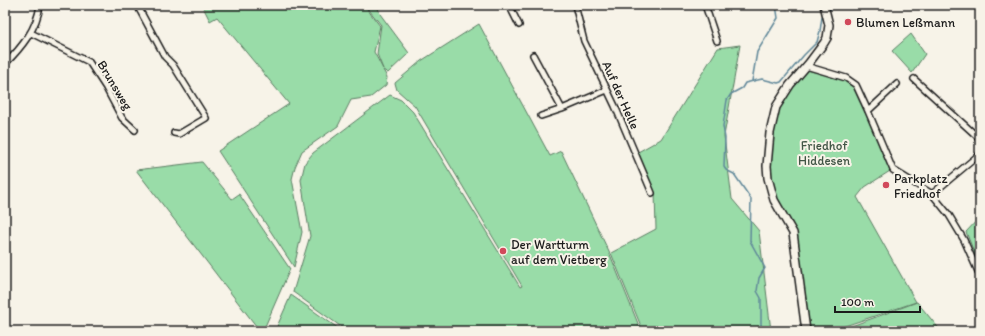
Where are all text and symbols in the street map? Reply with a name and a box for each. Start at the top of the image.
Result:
place label: Blumen Leßmann [856,15,956,30]
marker: Blumen Leßmann [843,17,853,27]
street label: Brunsweg [94,57,136,113]
street label: Auf der Helle [599,59,643,131]
park label: Friedhof Hiddesen [798,138,851,168]
place label: Parkplatz Friedhof [894,171,947,201]
marker: Parkplatz Friedhof [881,180,891,190]
place label: Der Wartturm auf dem Vietberg [511,237,607,267]
marker: Der Wartturm auf dem Vietberg [498,246,508,256]
scale bar [835,288,920,314]
text: 100 m [841,295,874,309]

